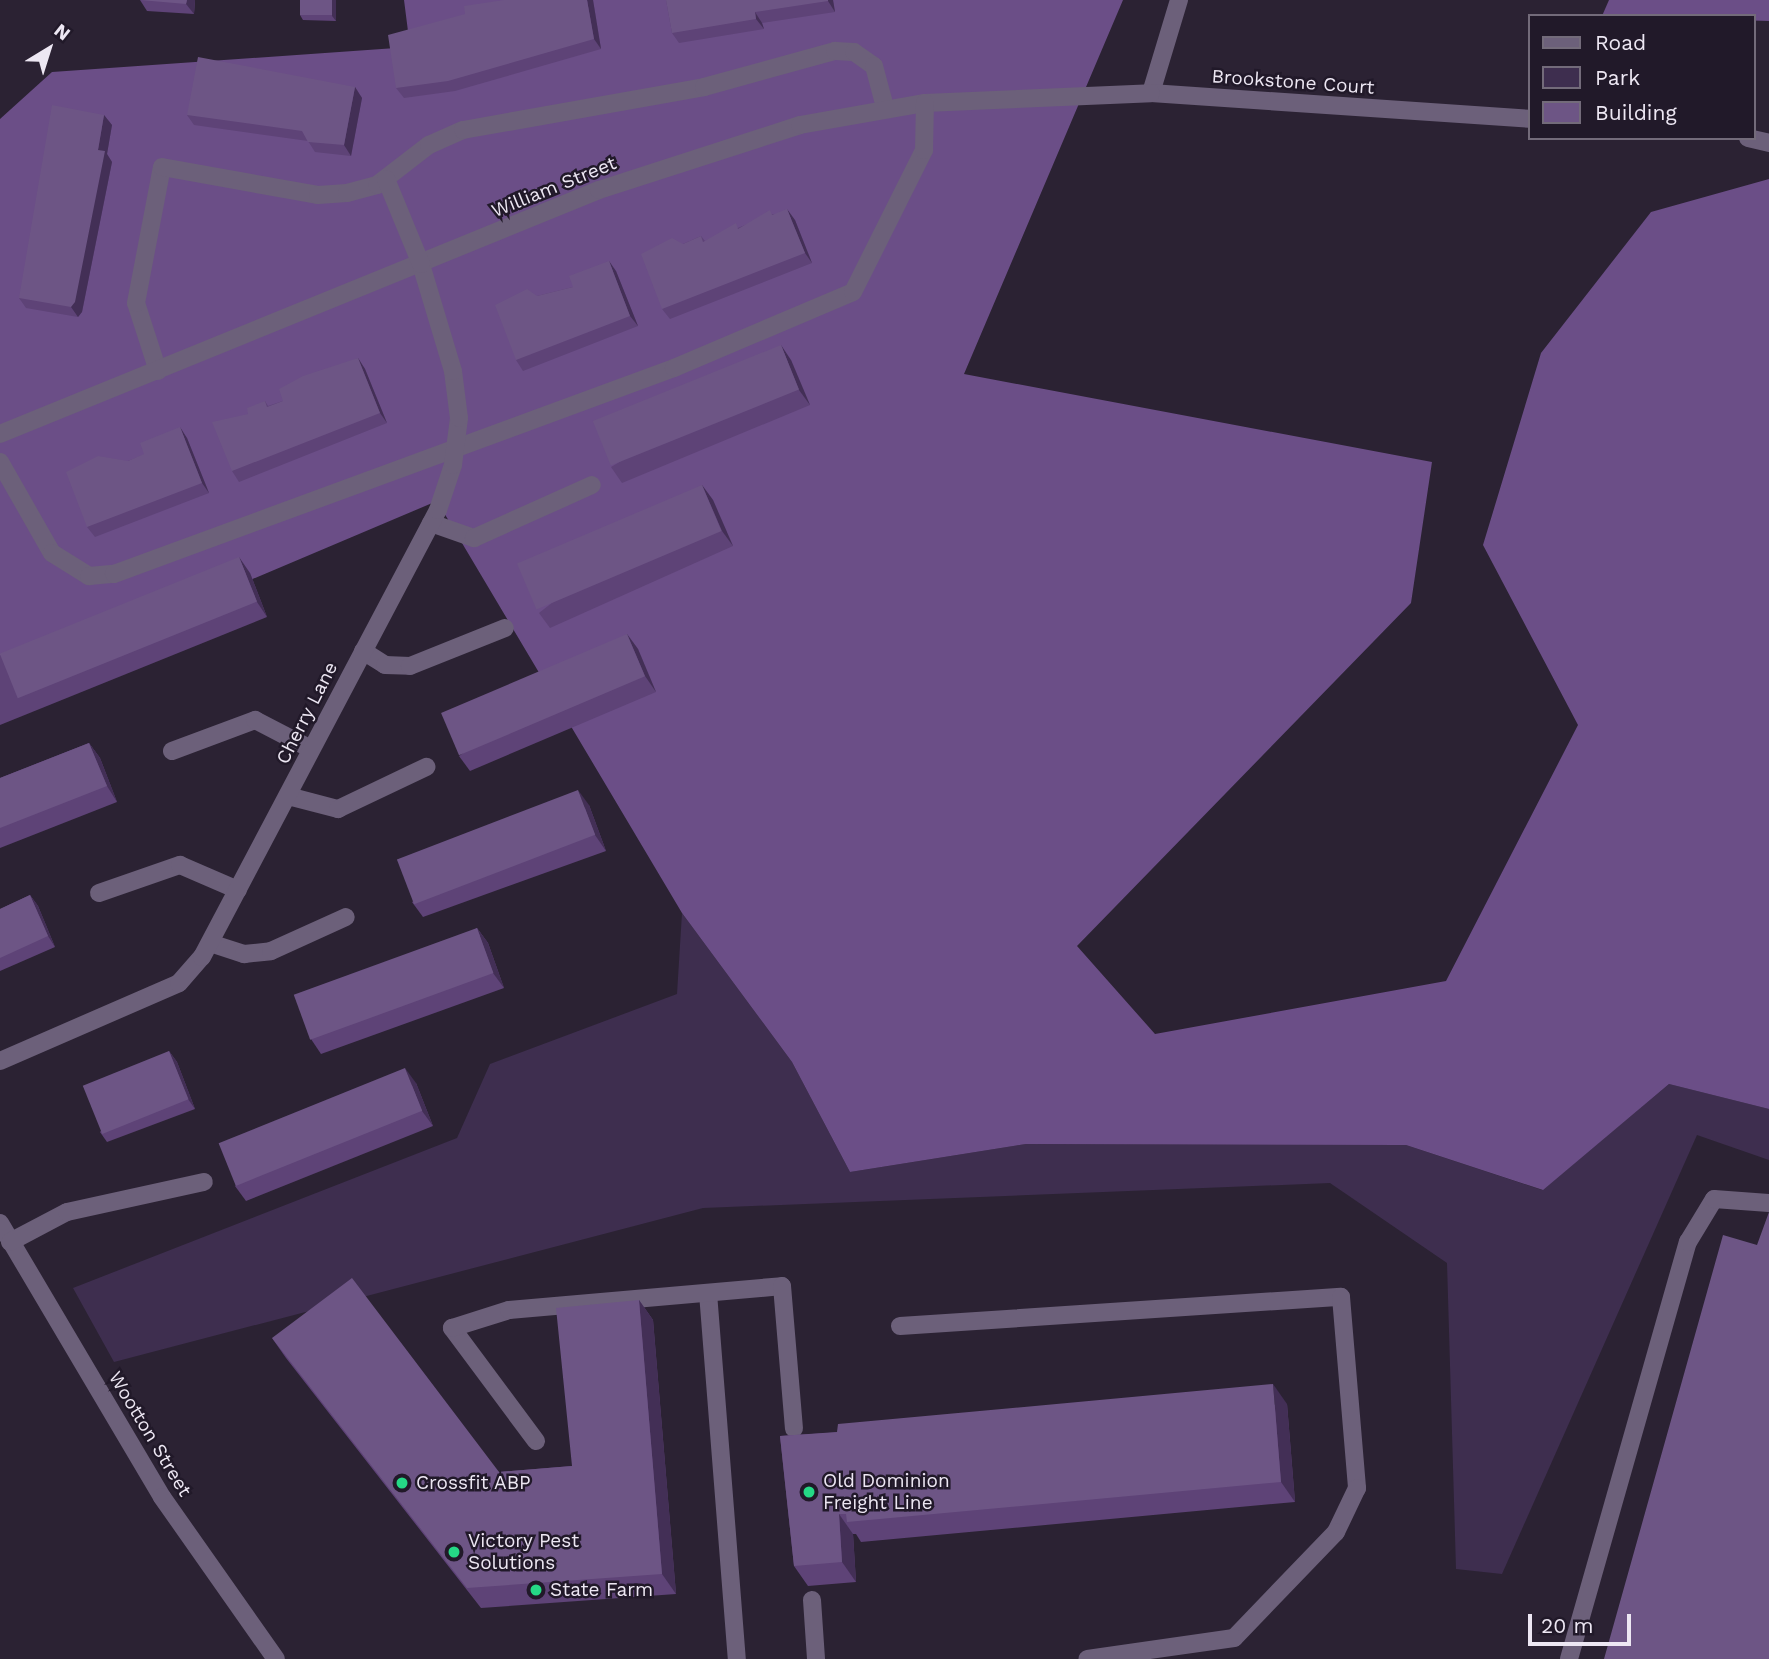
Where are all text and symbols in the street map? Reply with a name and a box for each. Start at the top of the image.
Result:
north arrow [14,14,84,84]
legend [1528,14,1755,140]
text: N [50,19,75,45]
text: Road [1595,30,1646,55]
street label: Brookstone Court [1211,65,1375,99]
text: Park [1595,65,1640,90]
text: Building [1595,100,1677,125]
street label: William Street [488,152,620,222]
street label: Cherry Lane [271,658,343,768]
street label: Wootton Street [104,1367,196,1501]
place label: Old Dominion Freight Line [823,1470,950,1514]
place label: Crossfit ABP [416,1472,531,1494]
marker: Crossfit ABP [394,1475,410,1491]
marker: Old Dominion Freight Line [801,1484,817,1500]
place label: Victory Pest Solutions [468,1530,580,1574]
marker: Victory Pest Solutions [446,1544,462,1560]
place label: State Farm [550,1579,653,1601]
marker: State Farm [528,1582,544,1598]
scale bar [1531,1600,1634,1644]
text: 20 m [1541,1613,1593,1638]

